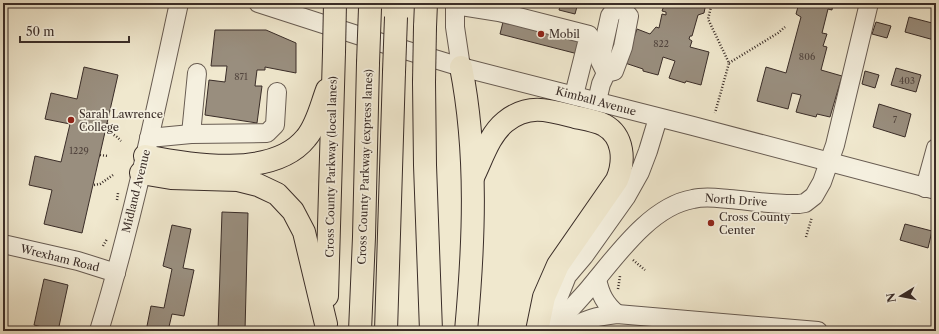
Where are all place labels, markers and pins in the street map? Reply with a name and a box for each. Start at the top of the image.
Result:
place label: Mobil [549,27,581,41]
marker: Mobil [536,29,546,39]
place label: Sarah Lawrence College [79,107,163,134]
marker: Sarah Lawrence College [66,115,76,125]
place label: Cross County Center [719,210,791,237]
marker: Cross County Center [706,218,716,228]

